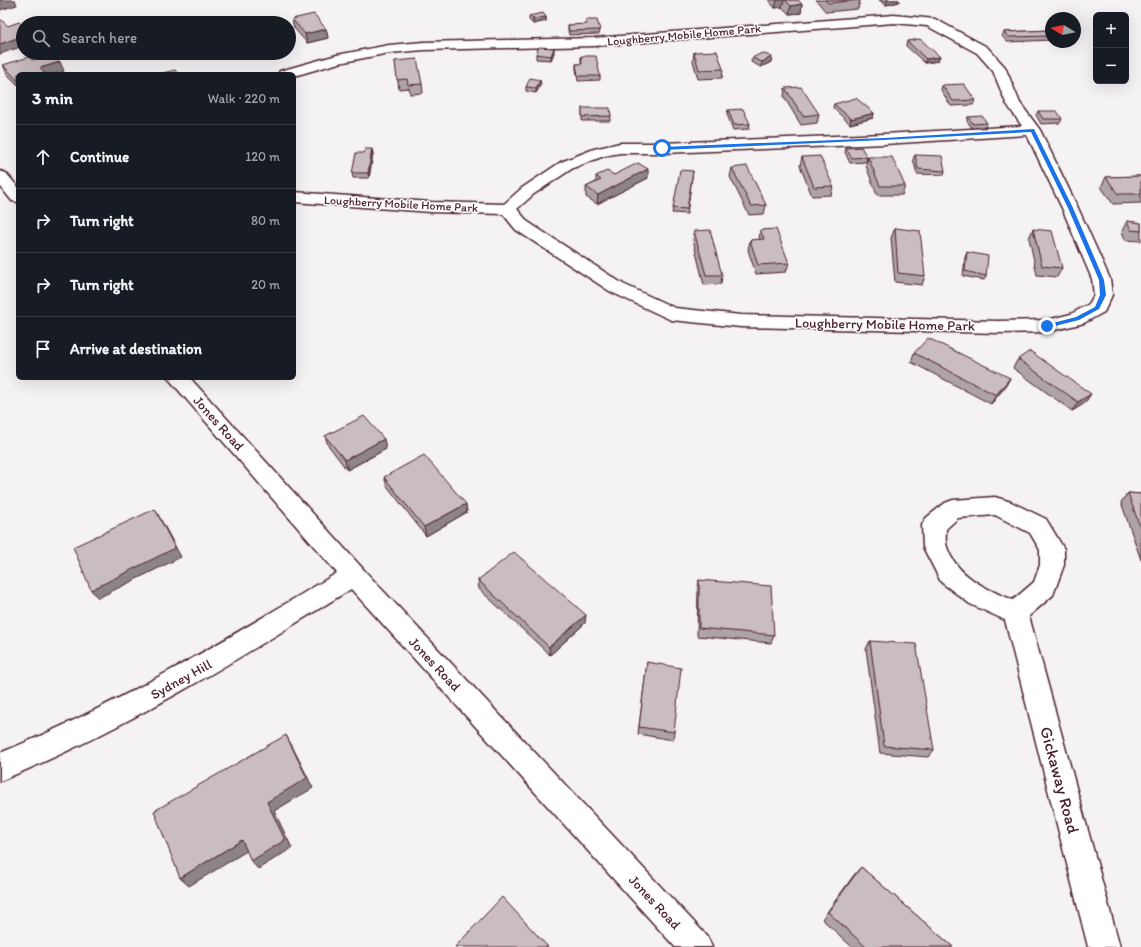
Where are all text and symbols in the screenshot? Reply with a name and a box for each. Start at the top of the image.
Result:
north arrow [1045,12,1081,48]
map controls [1093,12,1129,84]
button: + [1093,12,1129,48]
search box [16,16,296,60]
street label: Loughberry Mobile Home Park [606,21,762,49]
icon: search [30,27,52,49]
text: Search here [62,29,137,47]
button: − [1093,48,1129,84]
text: 3 min [32,88,73,108]
text: Walk · 220 m [208,91,280,106]
route start [653,139,671,157]
icon: ahead [32,146,54,168]
text: Continue [70,148,129,166]
text: 120 m [245,149,280,164]
street label: Loughberry Mobile Home Park [324,193,478,215]
icon: right [32,210,54,232]
text: Turn right [70,212,134,230]
text: 80 m [251,213,280,228]
icon: right [32,274,54,296]
text: Turn right [70,276,134,294]
text: 20 m [251,277,280,292]
street label: Loughberry Mobile Home Park [795,314,975,335]
route end [1038,317,1056,335]
icon: arrive [32,338,54,360]
text: Arrive at destination [70,340,202,358]
street label: Jones Road [189,392,248,455]
street label: Jones Road [405,634,464,695]
street label: Sydney Hill [148,656,215,703]
street label: Gickaway Road [1036,724,1084,836]
street label: Jones Road [625,872,684,933]

